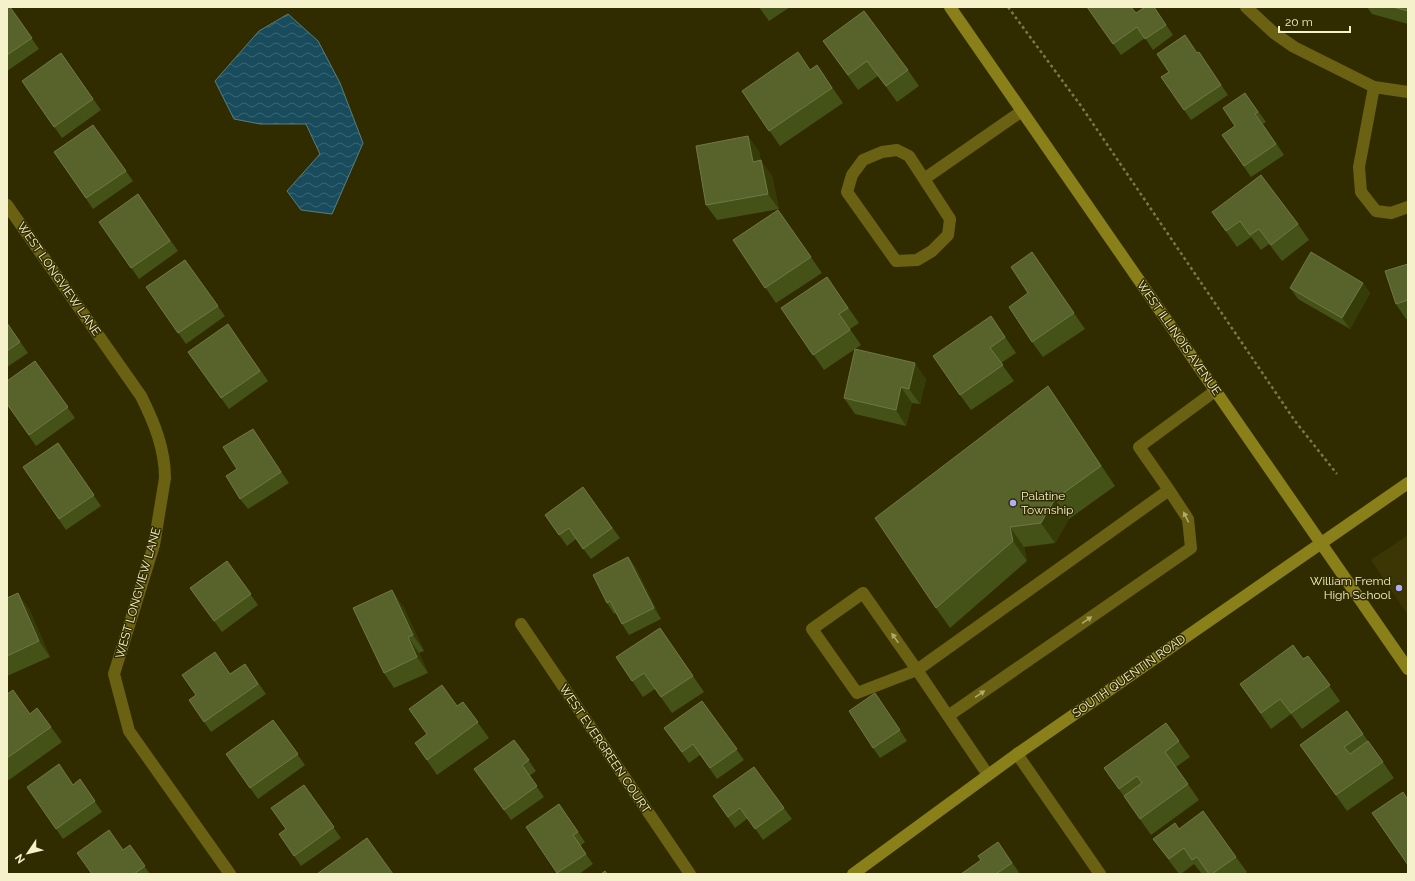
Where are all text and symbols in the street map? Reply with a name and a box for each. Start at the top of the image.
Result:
scale bar [1279,8,1350,34]
text: 20 m [1285,15,1313,29]
street label: WEST LONGVIEW LANE [14,219,104,339]
street label: WEST ILLINOIS AVENUE [1134,278,1224,398]
place label: Palatine Township [1021,489,1073,517]
marker: Palatine Township [1008,498,1018,508]
one-way arrow [1183,511,1189,523]
street label: WEST LONGVIEW LANE [113,526,163,660]
place label: William Fremd High School [1310,574,1392,602]
marker: William Fremd High School [1394,583,1404,593]
one-way arrow [1082,616,1092,624]
street label: SOUTH QUENTIN ROAD [1070,631,1189,720]
one-way arrow [891,632,899,643]
street label: WEST EVERGREEN COURT [557,682,654,817]
one-way arrow [975,690,985,698]
north arrow [8,833,48,873]
text: N [12,851,28,866]

